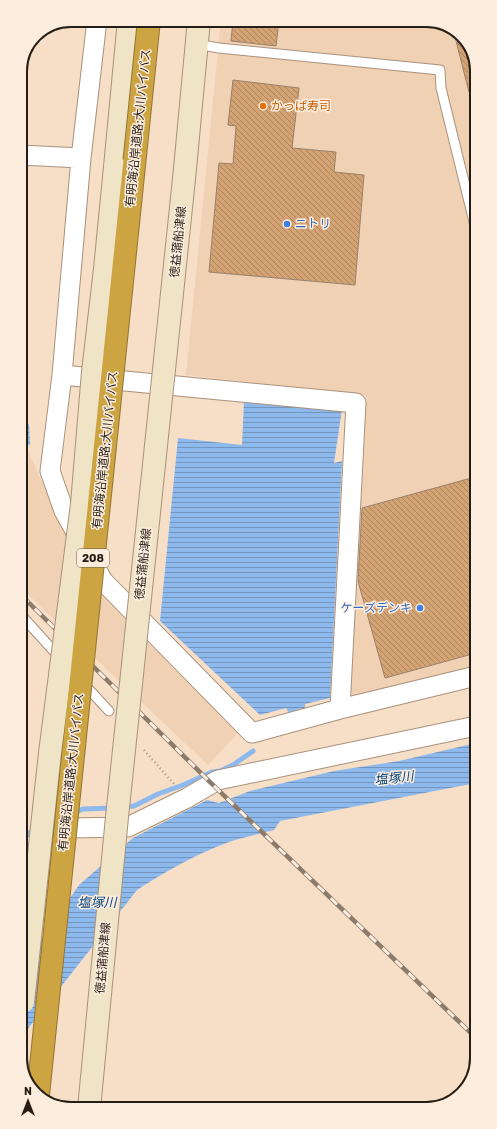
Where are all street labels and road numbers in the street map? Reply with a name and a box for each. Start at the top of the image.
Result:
street label: 有明海沿岸道路;大川バイパス [123,48,153,208]
street label: 徳益蒲船津線 [167,205,189,279]
street label: 有明海沿岸道路;大川バイパス [90,370,120,530]
street label: 徳益蒲船津線 [132,527,154,601]
road number: 208 [77,549,109,567]
street label: 有明海沿岸道路;大川バイパス [56,692,86,852]
street label: 徳益蒲船津線 [93,922,113,994]

